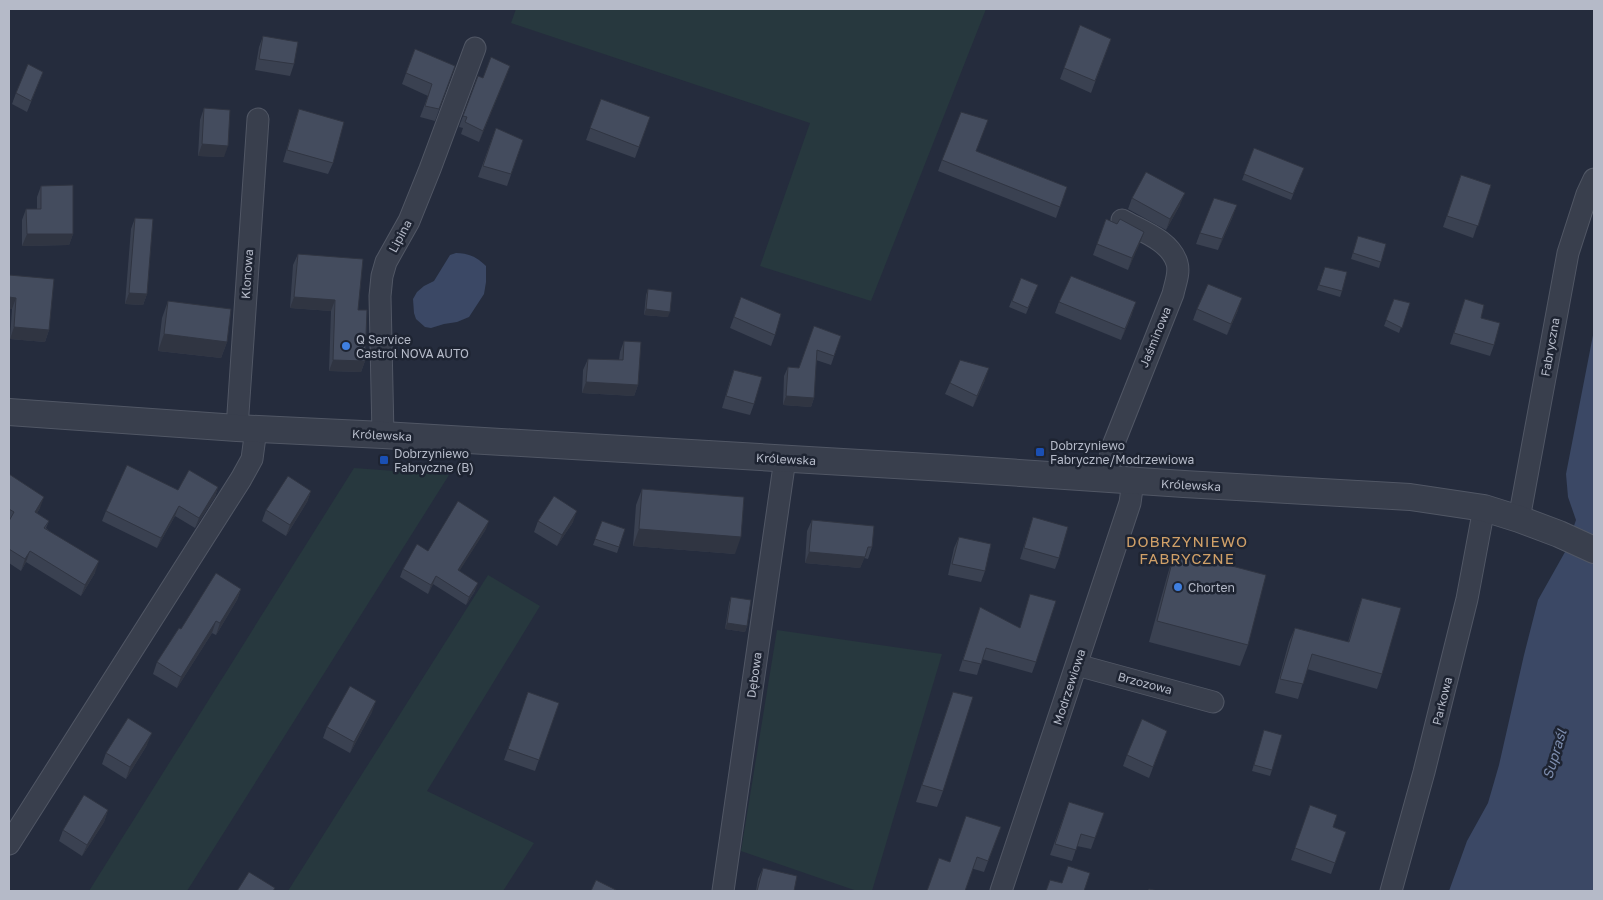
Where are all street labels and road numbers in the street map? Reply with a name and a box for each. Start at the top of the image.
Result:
street label: Lipina [385,217,415,255]
street label: Klonowa [238,249,256,299]
street label: Jaśminowa [1136,304,1174,370]
street label: Fabryczna [1537,316,1563,378]
street label: Królewska [352,426,412,444]
street label: Królewska [756,450,816,468]
street label: Królewska [1161,476,1221,494]
street label: Modrzewiowa [1050,647,1088,727]
street label: Dębowa [743,651,765,699]
street label: Brzozowa [1116,669,1174,697]
street label: Parkowa [1429,675,1455,727]

